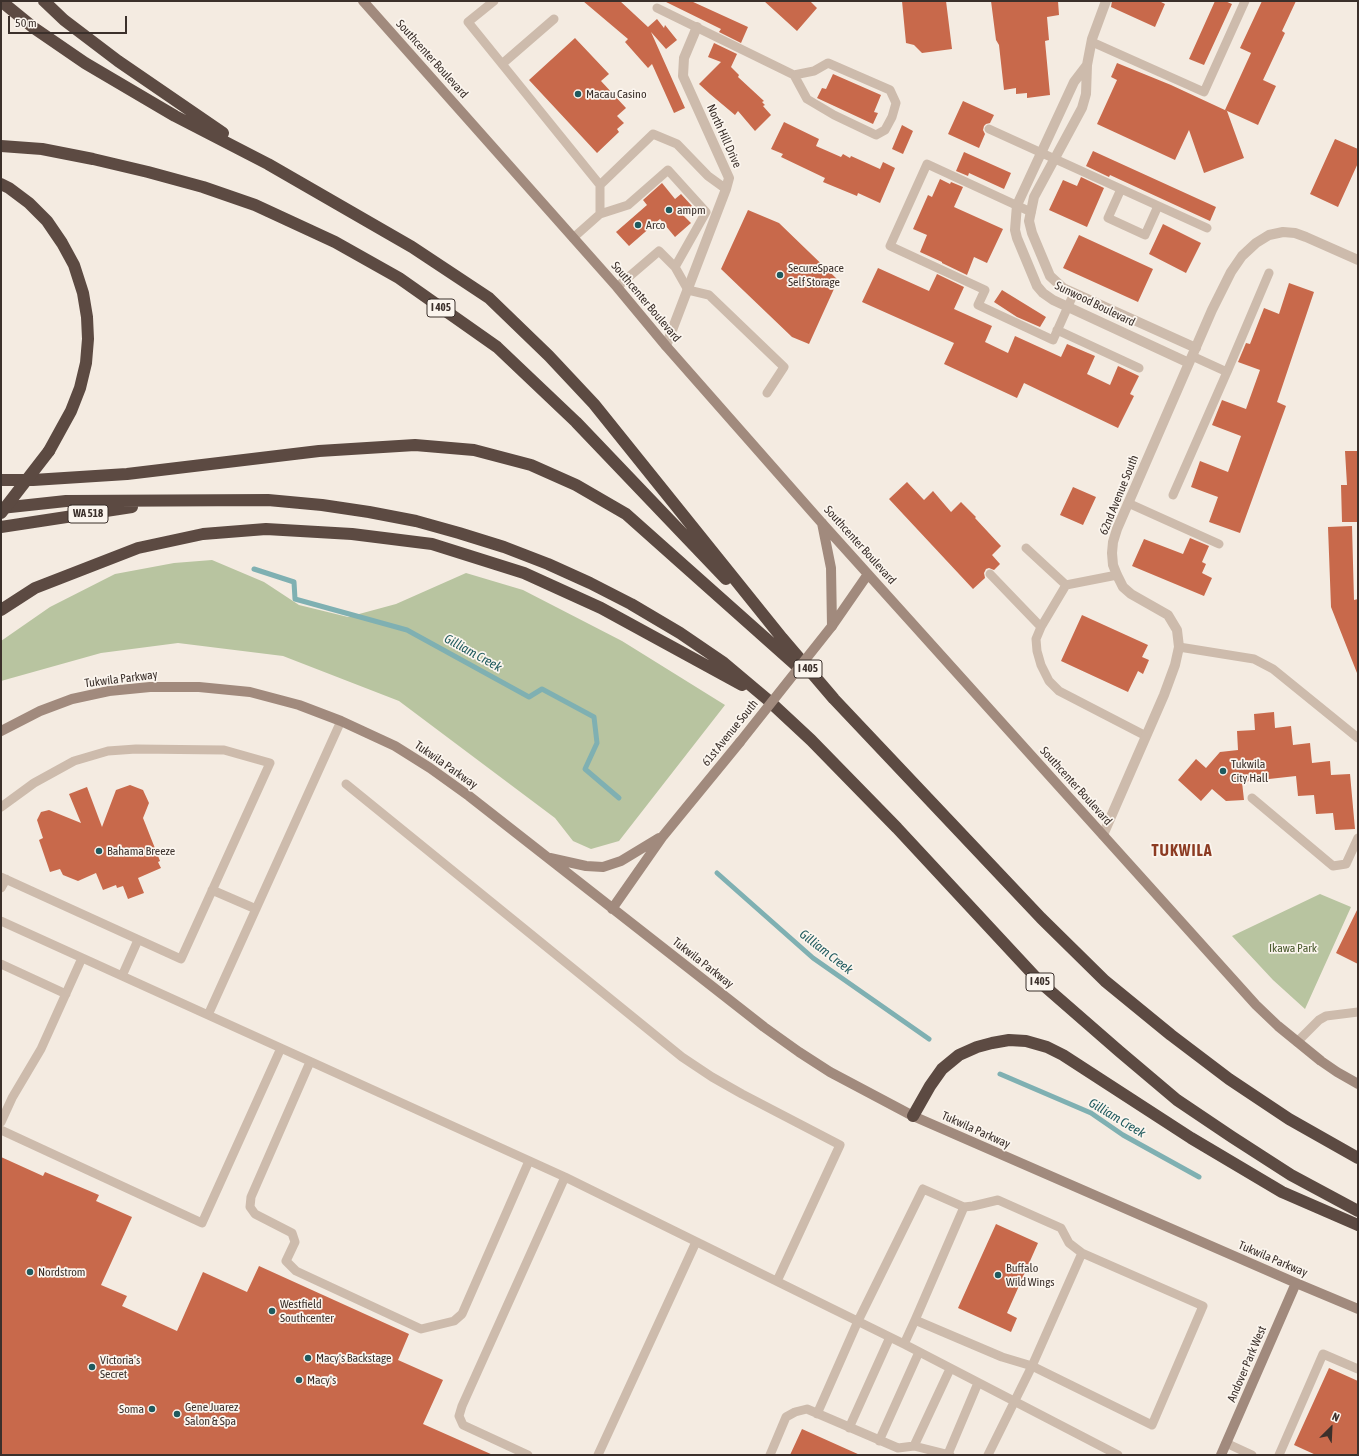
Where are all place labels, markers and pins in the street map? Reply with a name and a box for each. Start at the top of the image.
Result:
place label: Macau Casino [586,87,647,101]
marker: Macau Casino [573,89,583,99]
place label: ampm [677,203,706,217]
marker: ampm [664,205,674,215]
place label: Arco [646,218,665,232]
marker: Arco [633,220,643,230]
place label: SecureSpace Self Storage [788,261,844,289]
marker: SecureSpace Self Storage [775,270,785,280]
place label: Tukwila City Hall [1231,757,1268,785]
marker: Tukwila City Hall [1218,766,1228,776]
place label: Bahama Breeze [107,844,175,858]
marker: Bahama Breeze [94,846,104,856]
place label: Buffalo Wild Wings [1006,1261,1055,1289]
place label: Nordstrom [38,1265,85,1279]
marker: Nordstrom [25,1267,35,1277]
marker: Buffalo Wild Wings [993,1270,1003,1280]
place label: Westfield Southcenter [280,1297,334,1325]
marker: Westfield Southcenter [267,1306,277,1316]
place label: Macy's Backstage [316,1351,391,1365]
place label: Victoria's Secret [100,1353,140,1381]
marker: Macy's Backstage [303,1353,313,1363]
marker: Victoria's Secret [87,1362,97,1372]
place label: Macy's [307,1373,336,1387]
marker: Macy's [294,1375,304,1385]
place label: Gene Juarez Salon & Spa [185,1400,238,1428]
place label: Soma [119,1402,144,1416]
marker: Soma [147,1404,157,1414]
marker: Gene Juarez Salon & Spa [172,1409,182,1419]

